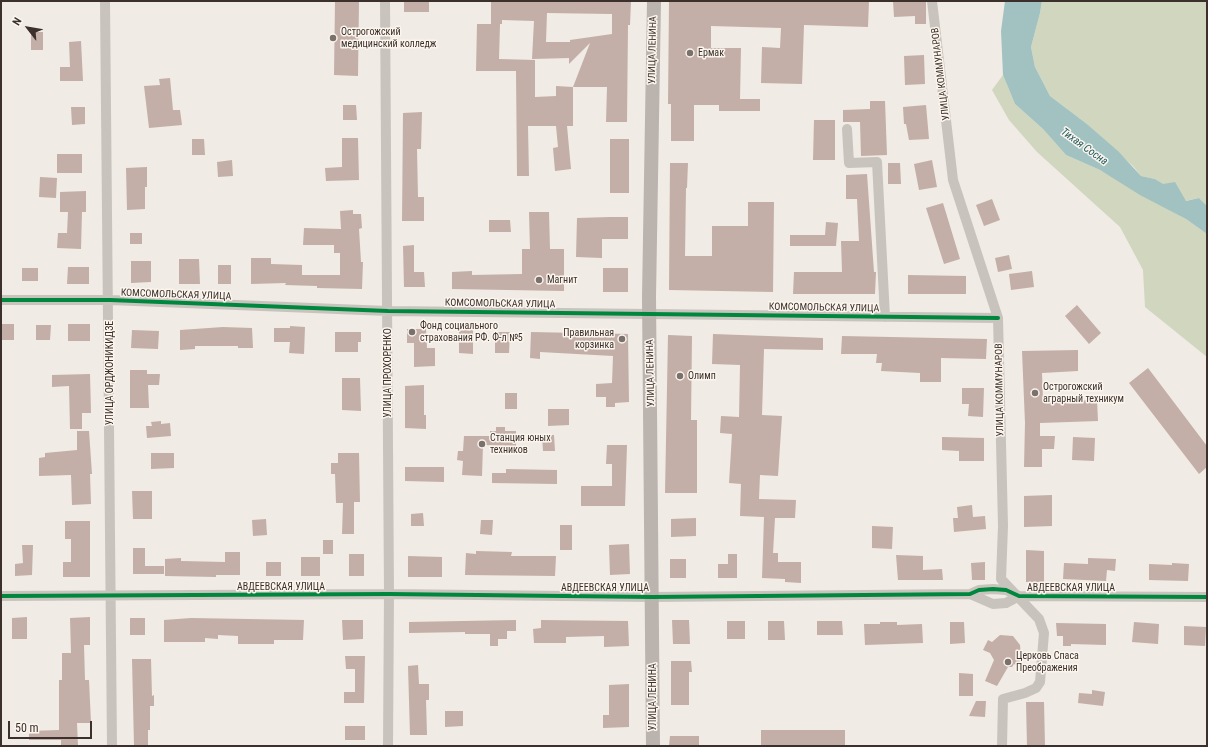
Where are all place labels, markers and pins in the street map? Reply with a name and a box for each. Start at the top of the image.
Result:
place label: Острогожский медицинский колледж [341,26,436,50]
marker: Острогожский медицинский колледж [328,33,338,43]
place label: Ермак [698,47,724,59]
marker: Ермак [685,48,695,58]
place label: Магнит [547,274,577,286]
marker: Магнит [534,275,544,285]
place label: Фонд социального страхования РФ. Ф-л №5 [420,320,523,344]
marker: Фонд социального страхования РФ. Ф-л №5 [407,327,417,337]
place label: Правильная корзинка [563,327,614,350]
marker: Правильная корзинка [617,334,627,344]
place label: Олимп [688,370,716,382]
marker: Олимп [675,371,685,381]
place label: Острогожский аграрный техникум [1043,381,1124,404]
marker: Острогожский аграрный техникум [1030,388,1040,398]
place label: Станция юных техников [490,432,551,456]
marker: Станция юных техников [477,439,487,449]
place label: Церковь Спаса Преображения [1016,650,1079,674]
marker: Церковь Спаса Преображения [1003,657,1013,667]

